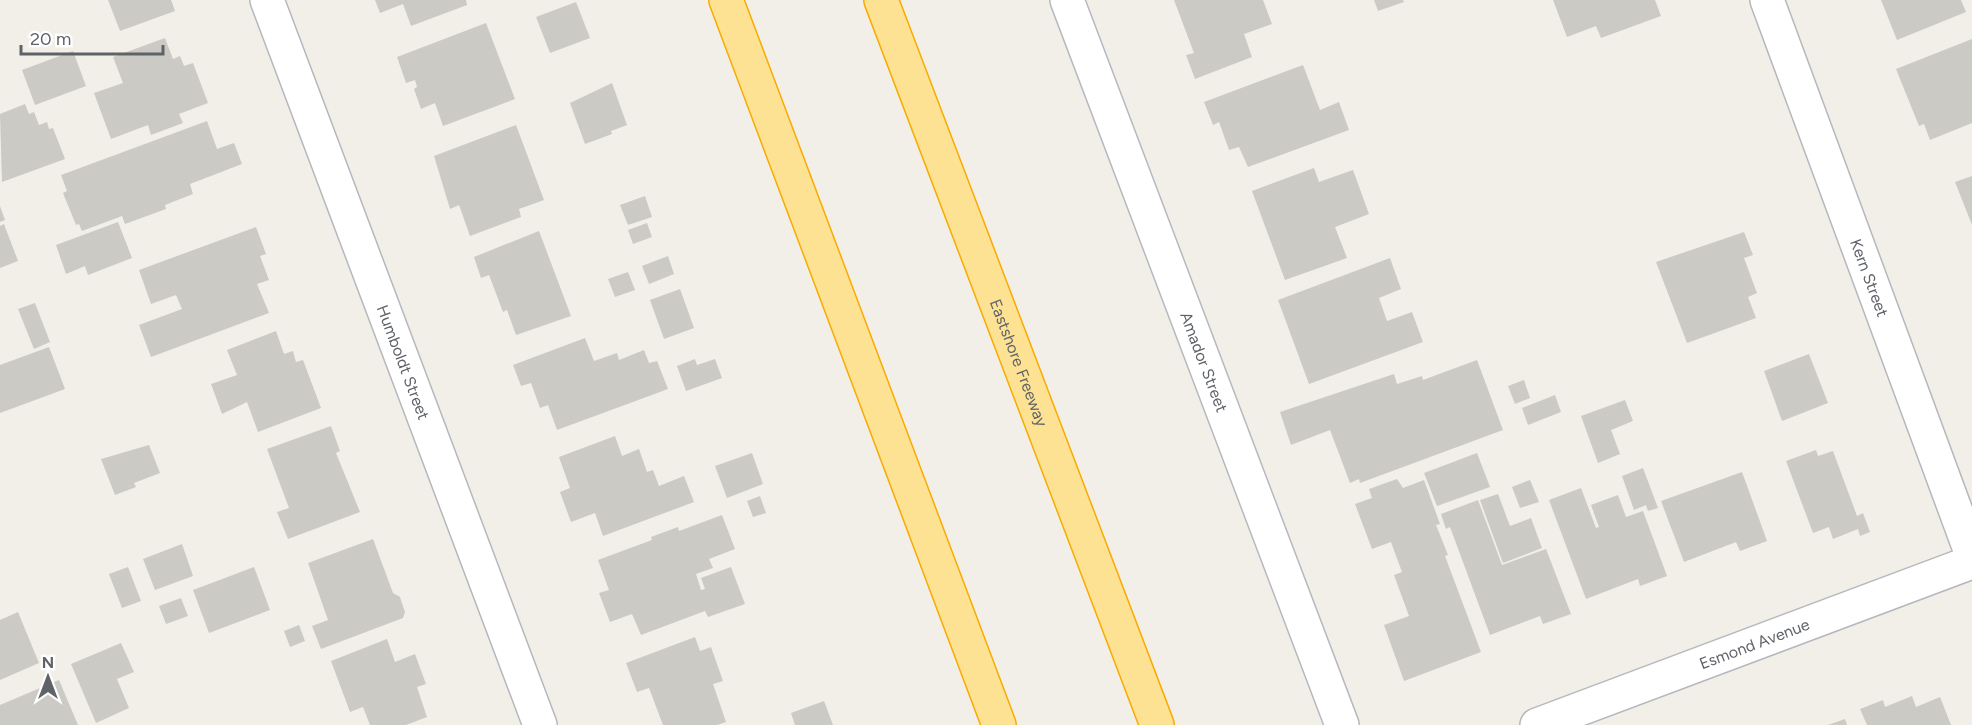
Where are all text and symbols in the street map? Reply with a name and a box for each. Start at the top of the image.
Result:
scale bar [21,18,164,56]
text: 20 m [30,28,71,50]
street label: Kern Street [1847,236,1893,319]
street label: Eastshore Freeway [986,296,1052,430]
street label: Humboldt Street [373,302,434,422]
street label: Amador Street [1177,309,1232,415]
street label: Esmond Avenue [1696,614,1812,673]
north arrow [18,647,78,707]
text: N [42,653,54,672]

